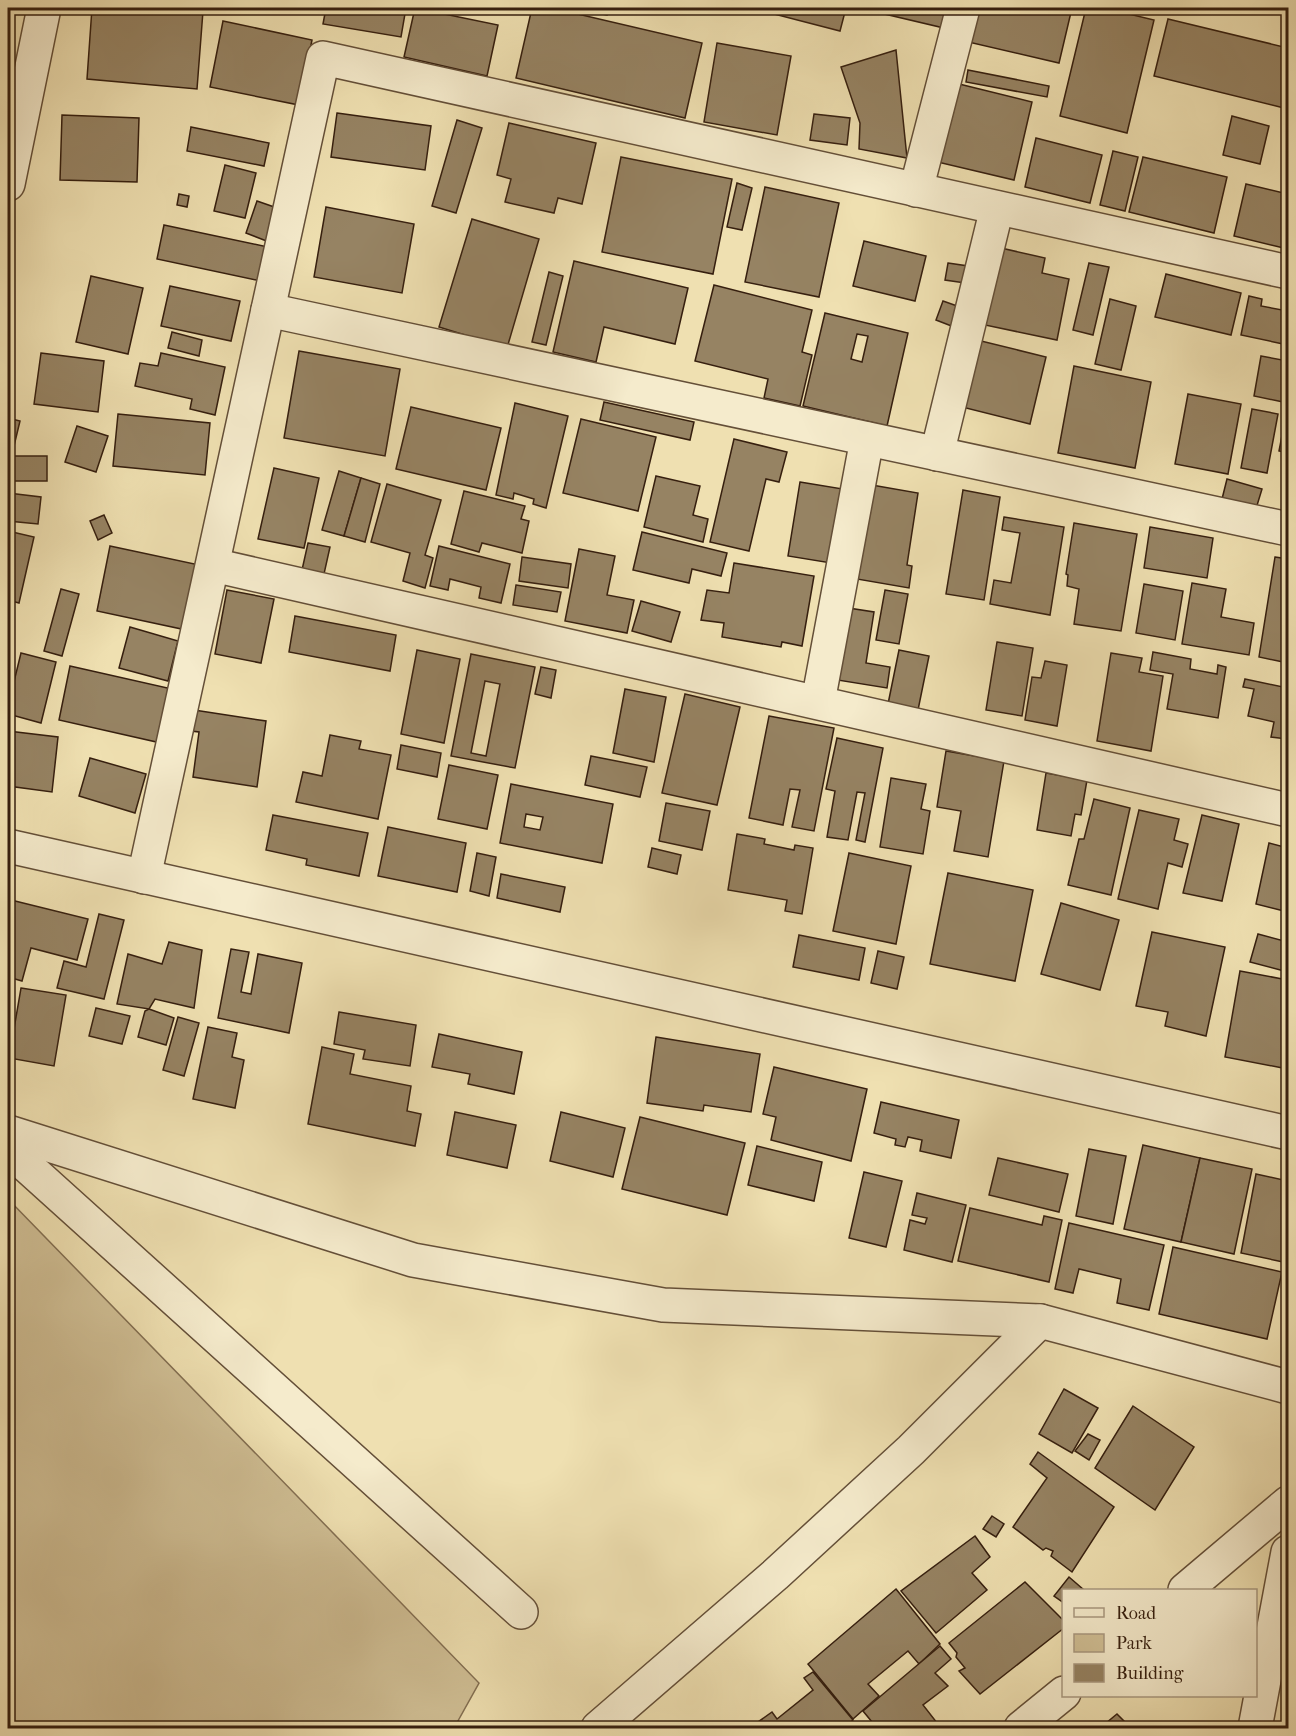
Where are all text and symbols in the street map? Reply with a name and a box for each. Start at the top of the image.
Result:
legend [1062,1589,1257,1697]
text: Road [1116,1603,1156,1624]
text: Park [1116,1633,1153,1654]
text: Building [1116,1663,1184,1684]

